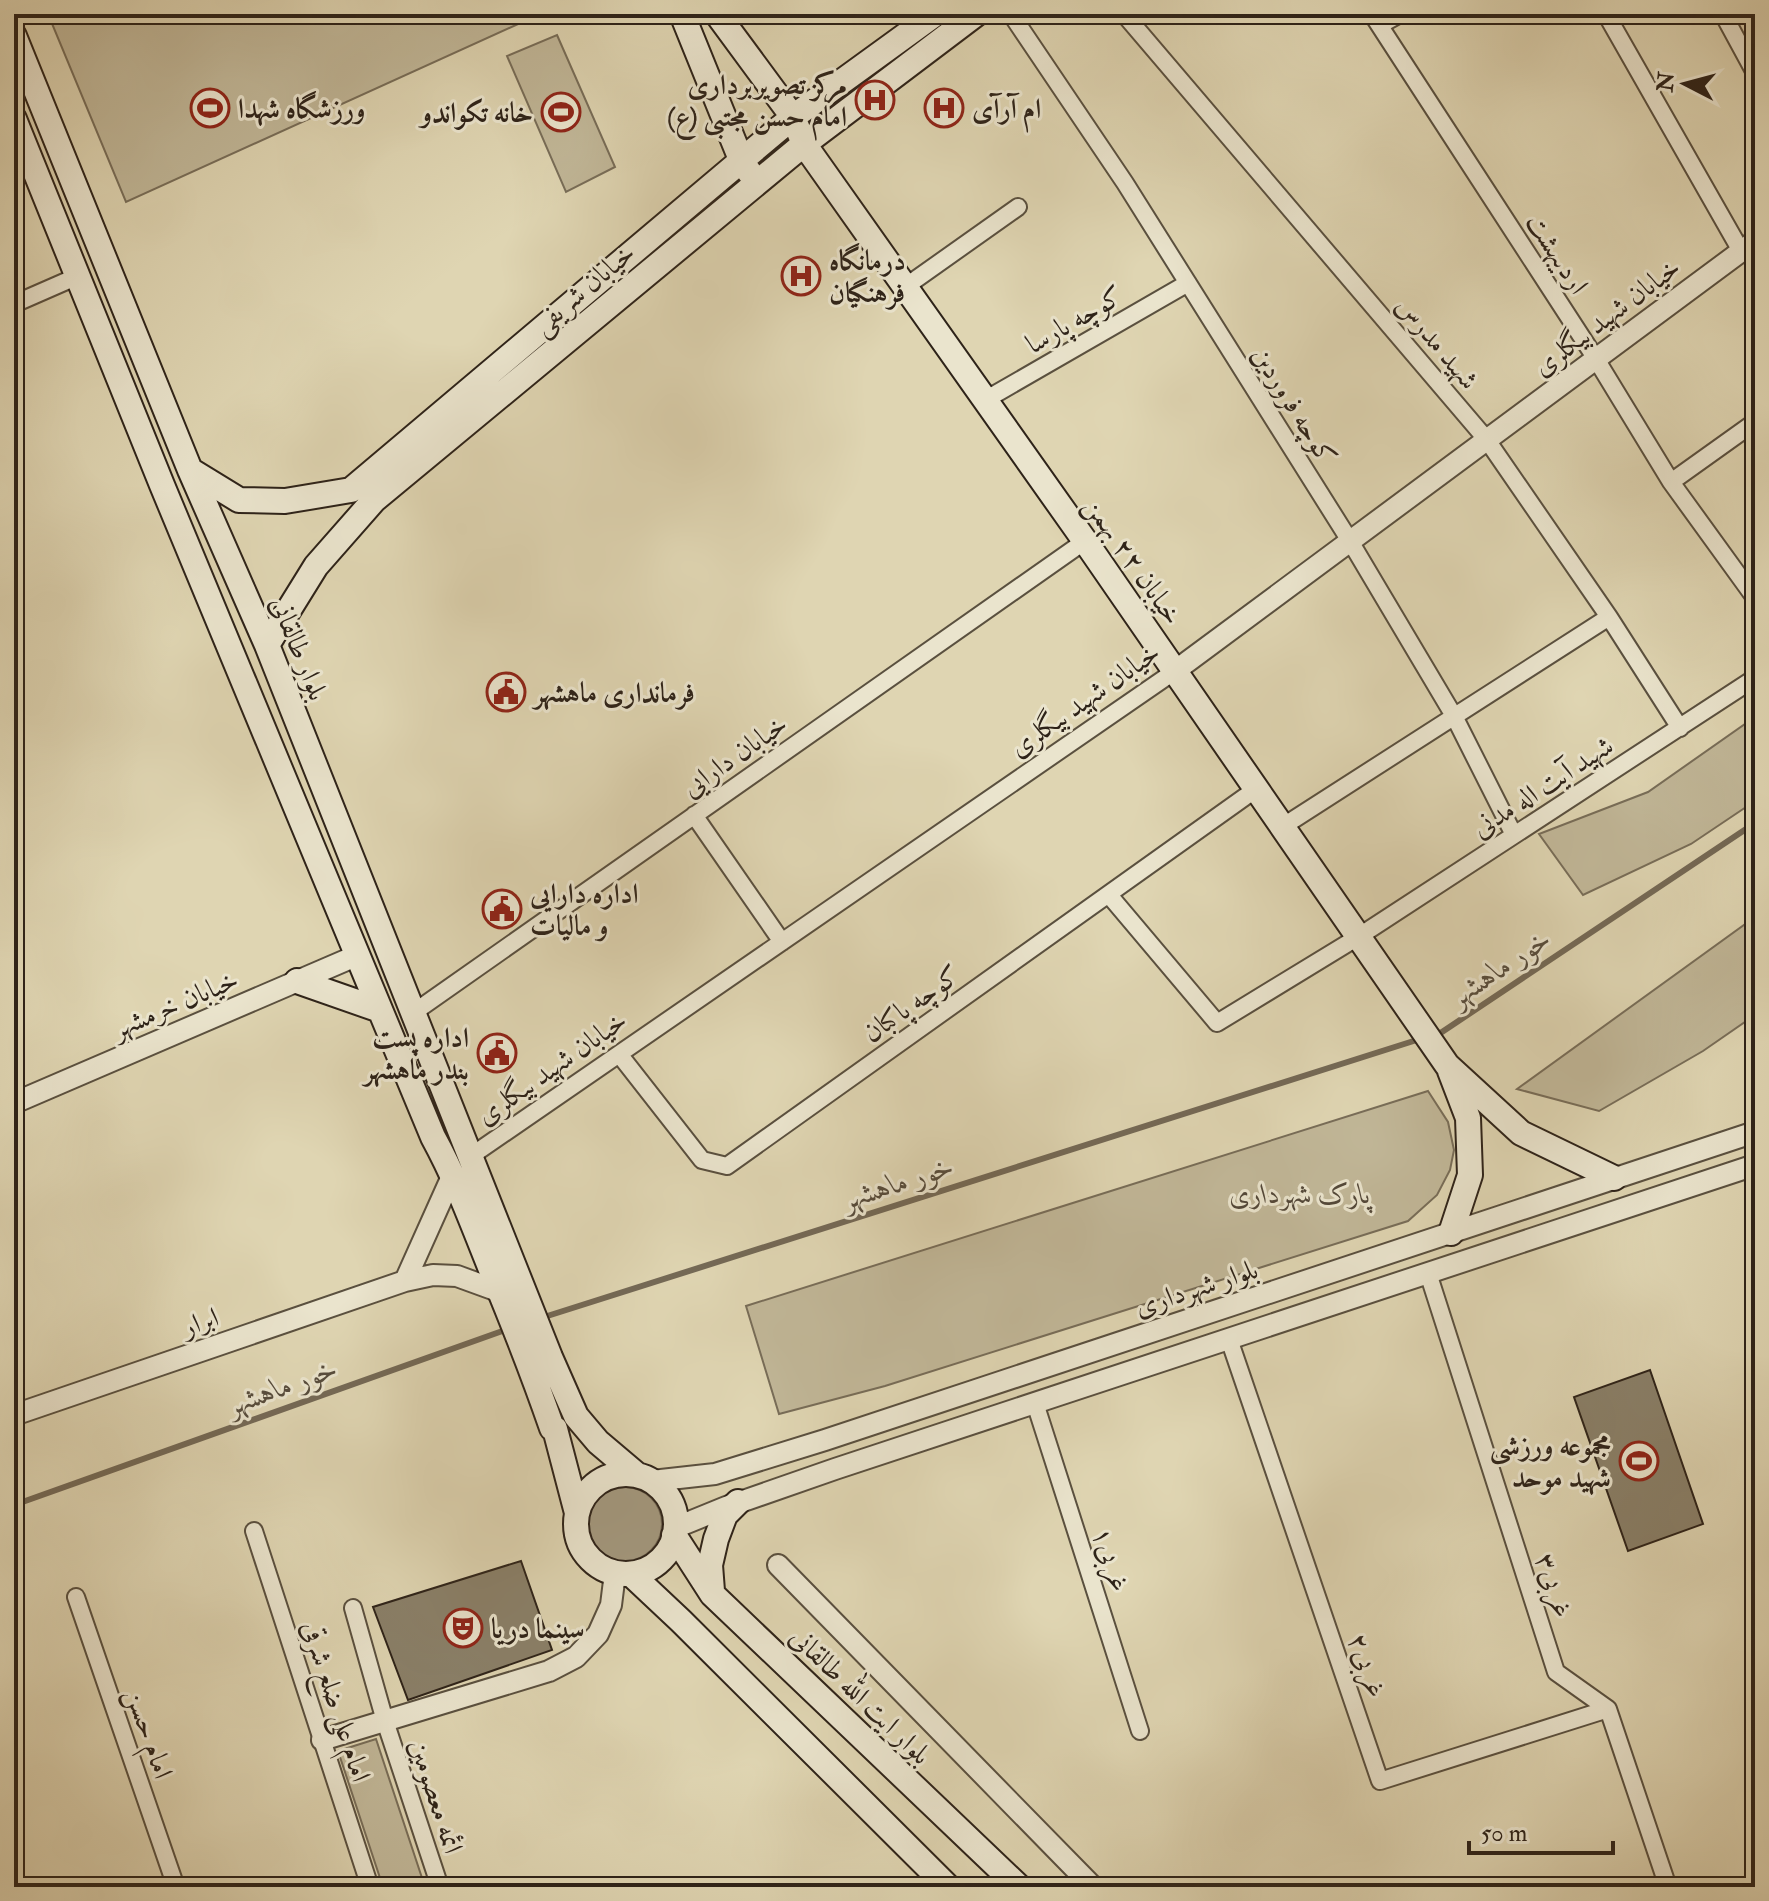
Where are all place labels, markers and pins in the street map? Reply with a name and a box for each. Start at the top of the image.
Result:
place label: مرکز تصویربرداری امام حسن مجتبی (ع) [667,68,847,141]
hospital icon: مرکز تصویربرداری امام حسن مجتبی (ع) [854,79,896,121]
sports icon: ورزشگاه شهدا [189,87,231,129]
hospital icon: ام آرآی [923,87,965,129]
place label: ورزشگاه شهدا [238,90,366,127]
sports icon: خانه تکواندو [540,91,582,133]
place label: ام آرآی [972,92,1041,133]
place label: خانه تکواندو [418,96,533,131]
place label: درمانگاه فرهنگیان [829,242,906,311]
hospital icon: درمانگاه فرهنگیان [780,255,822,297]
public building icon: فرمانداری ماهشهر [485,671,527,713]
place label: فرمانداری ماهشهر [531,676,695,711]
place label: اداره دارایی و مالیات [529,877,639,944]
public building icon: اداره دارایی و مالیات [481,888,523,930]
place label: اداره پست بندر ماهشهر [361,1021,469,1088]
public building icon: اداره پست بندر ماهشهر [476,1032,518,1074]
place label: مجموعه ورزشی شهید موحد [1490,1429,1611,1496]
sports icon: مجموعه ورزشی شهید موحد [1618,1440,1660,1482]
theatre icon: سینما دریا [442,1607,484,1649]
place label: سینما دریا [491,1612,585,1647]

